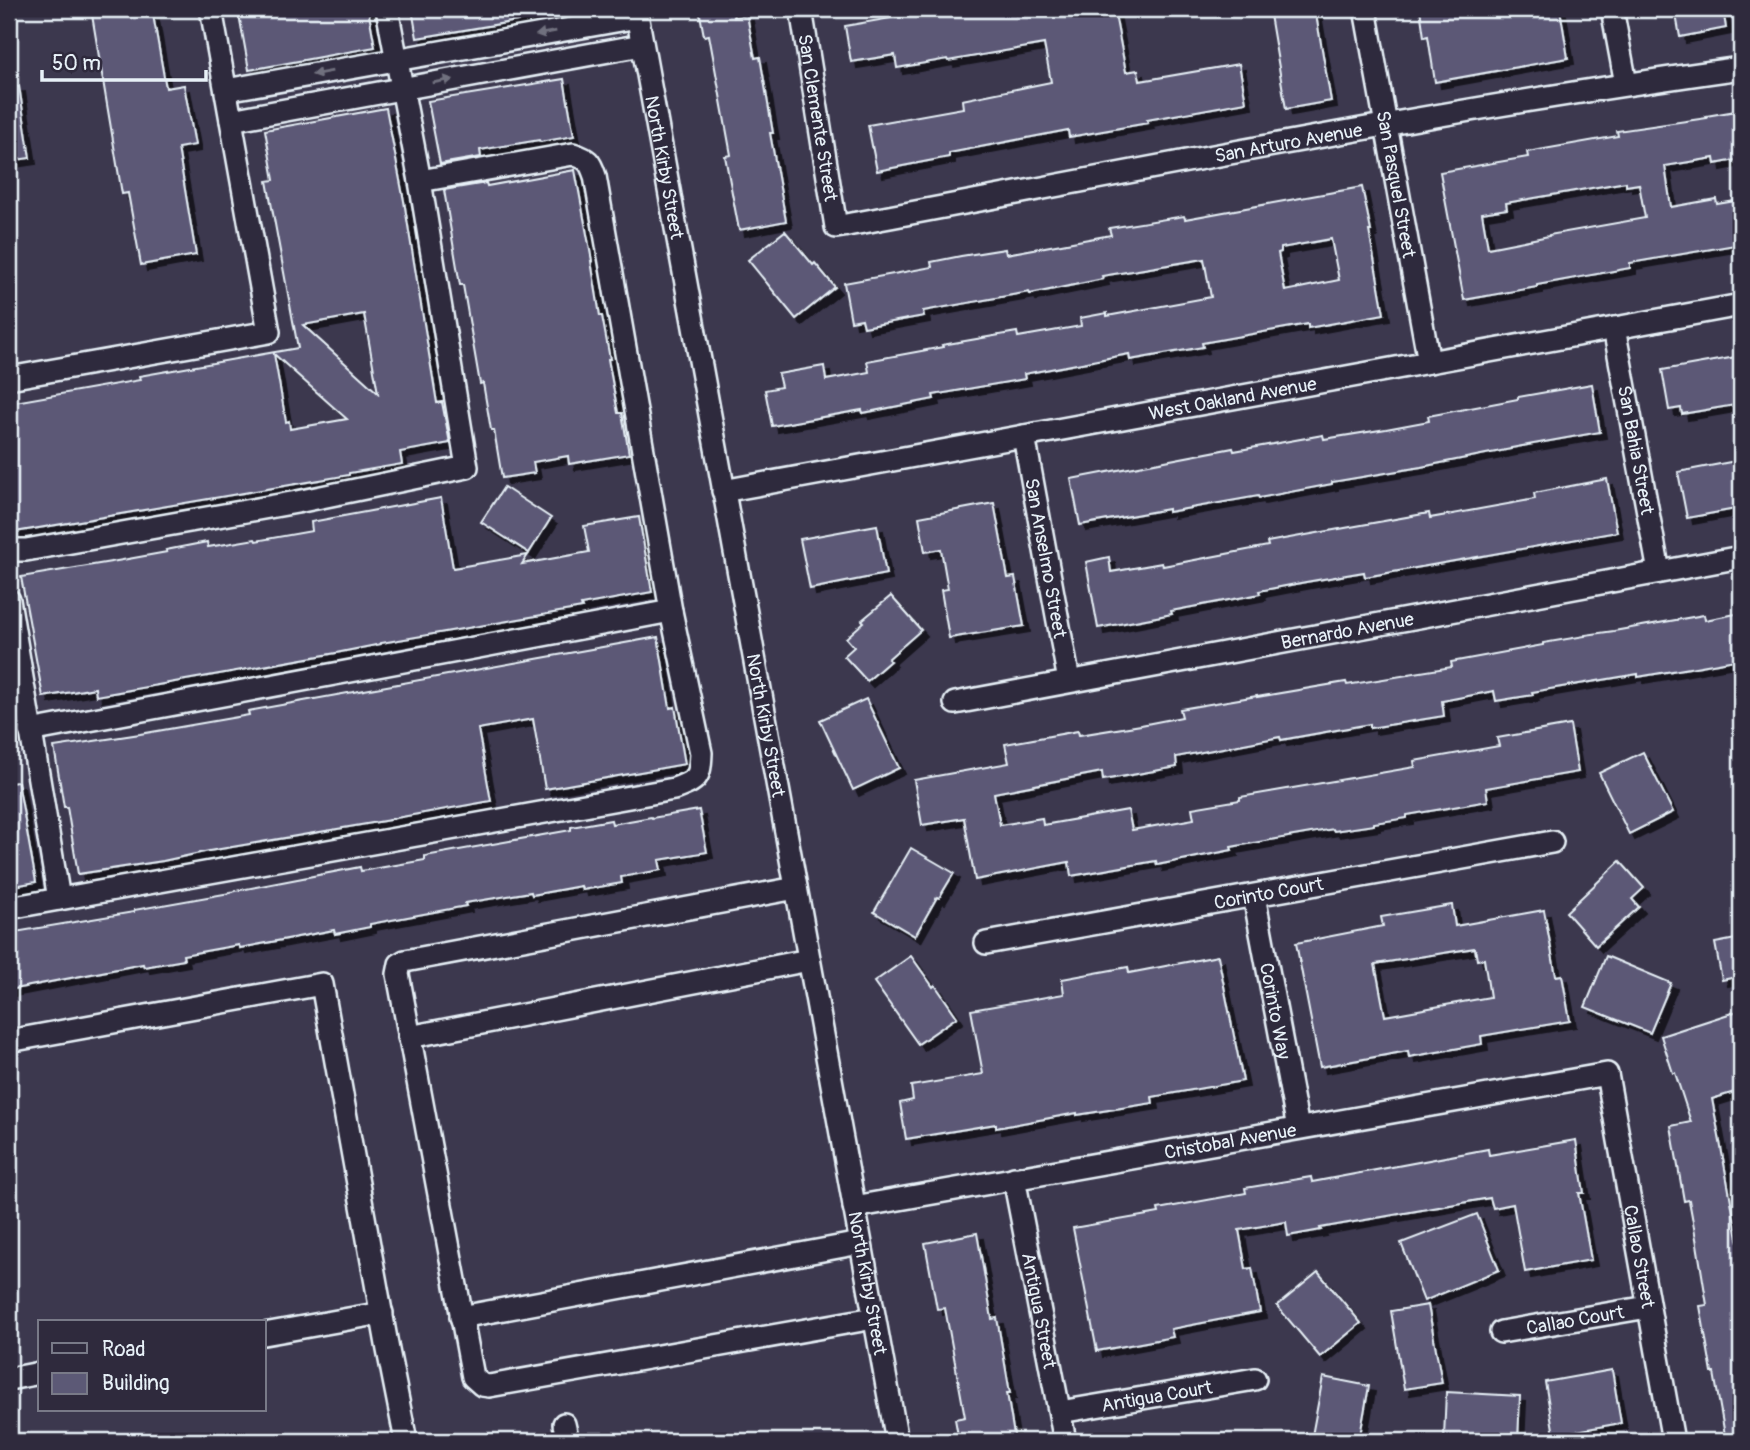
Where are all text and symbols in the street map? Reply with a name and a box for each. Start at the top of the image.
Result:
one-way arrow [535,28,557,39]
street label: San Clemente Street [792,32,843,203]
scale bar [42,38,206,82]
text: 50 m [52,50,101,77]
one-way arrow [311,68,333,79]
one-way arrow [432,76,454,87]
street label: North Kirby Street [639,94,689,242]
street label: San Pasquel Street [1371,109,1421,260]
street label: San Arturo Avenue [1213,118,1365,168]
street label: West Oakland Avenue [1147,372,1319,426]
street label: San Bahia Street [1612,384,1659,517]
street label: San Anselmo Street [1019,476,1072,640]
street label: Bernardo Avenue [1279,607,1416,655]
street label: North Kirby Street [741,652,790,799]
street label: Corinto Court [1212,872,1326,915]
street label: Corinto Way [1254,961,1296,1061]
street label: Cristobal Avenue [1162,1118,1299,1165]
street label: Callao Street [1618,1203,1660,1310]
street label: North Kirby Street [842,1210,892,1357]
street label: Antigua Street [1016,1251,1062,1371]
street label: Callao Court [1524,1300,1626,1341]
legend [38,1320,266,1412]
text: Road [102,1336,146,1363]
text: Building [102,1370,169,1397]
street label: Antigua Court [1100,1375,1214,1418]

